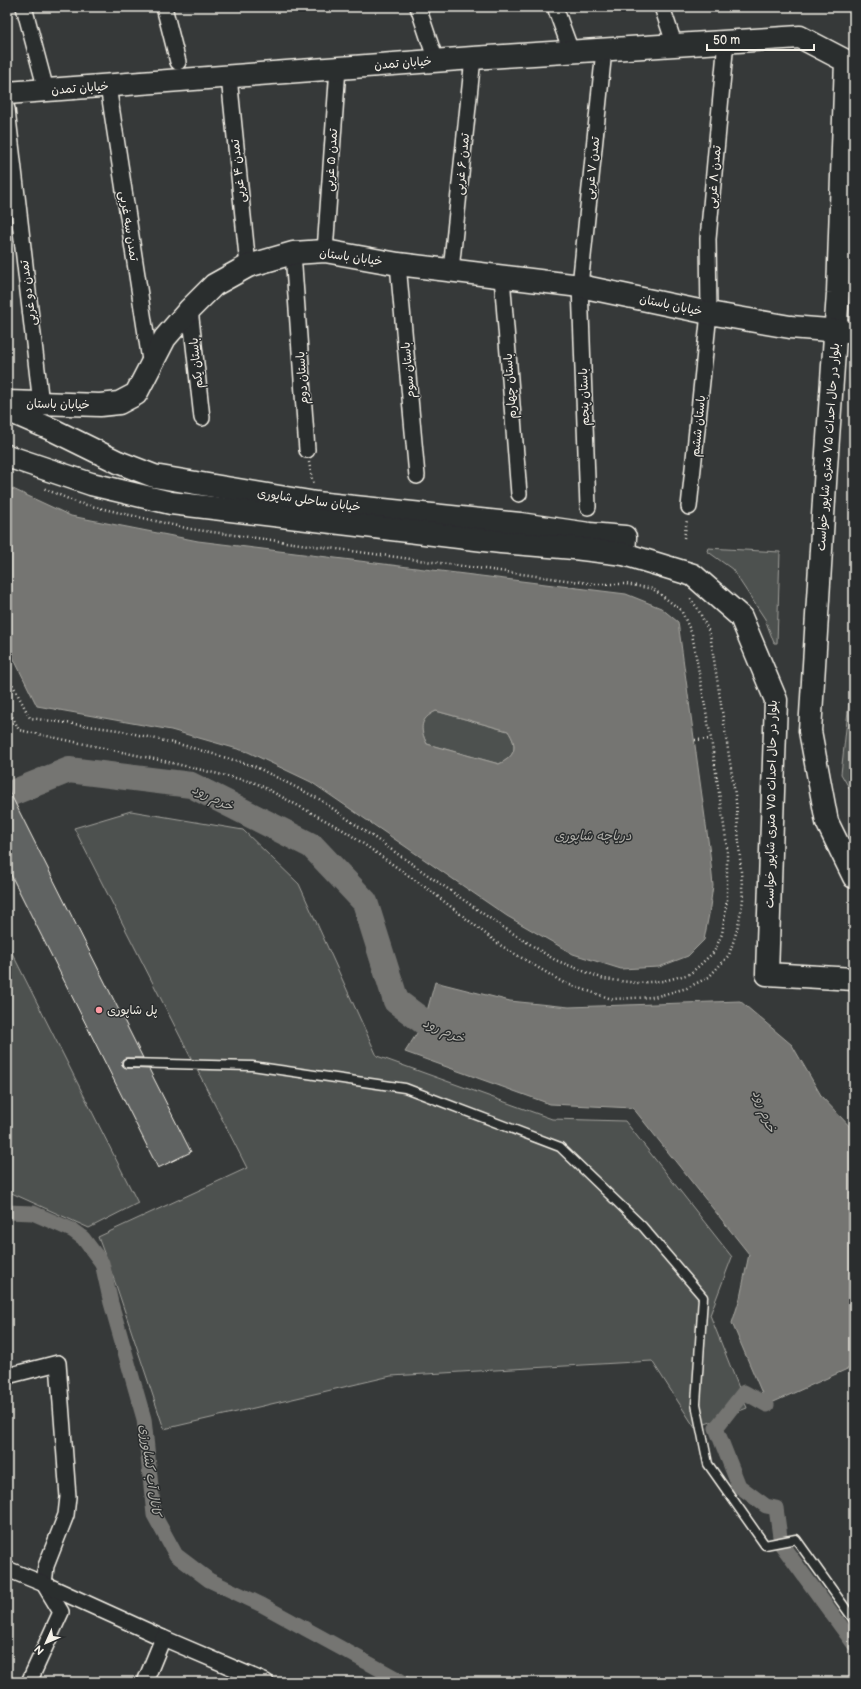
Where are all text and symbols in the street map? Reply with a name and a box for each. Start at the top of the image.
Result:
scale bar [707,26,814,52]
text: 50 m [713,33,740,48]
street label: خیابان تمدن [374,54,432,73]
street label: خیابان تمدن [51,79,109,98]
street label: تمدن ۵ غربی [322,128,341,192]
street label: تمدن ۶ غربی [452,132,473,196]
street label: تمدن ۷ غربی [582,135,603,200]
street label: تمدن ۴ غربی [228,138,249,203]
street label: تمدن ۸ غربی [704,144,725,209]
street label: تمدن سه غربی [116,190,142,263]
street label: خیابان باستان [318,246,383,269]
street label: تمدن دو غربی [17,259,40,327]
street label: خیابان باستان [638,292,704,319]
street label: باستان یکم [186,337,208,389]
street label: باستان سوم [399,341,419,399]
street label: بلوار در حال احداث ۷۵ متری شاپور خواست [814,343,843,552]
street label: باستان دوم [293,351,313,405]
street label: باستان چهارم [501,353,521,419]
street label: باستان پنجم [576,368,594,426]
street label: باستان ششم [688,394,710,458]
street label: خیابان باستان [26,396,90,413]
street label: خیابان ساحلی شاپوری [256,486,362,515]
street label: بلوار در حال احداث ۷۵ متری شاپور خواست [762,700,781,908]
water label: خرم رود [188,781,237,817]
water label: دریاچه شاپوری [554,828,632,844]
place label: پل شاپوری [107,1003,158,1018]
marker: پل شاپوری [94,1005,104,1015]
water label: خرم رود [420,1015,468,1049]
water label: خرم رود [747,1088,780,1136]
water label: کانال آب کشاورزی [136,1423,165,1519]
north arrow [26,1623,66,1663]
text: N [32,1642,47,1657]

